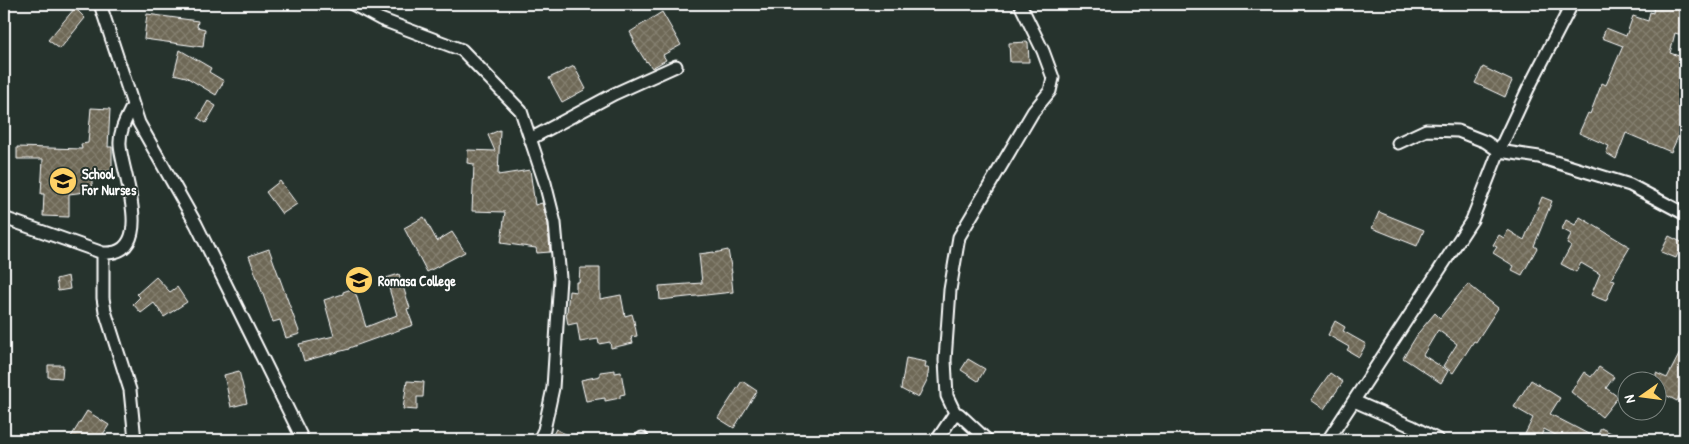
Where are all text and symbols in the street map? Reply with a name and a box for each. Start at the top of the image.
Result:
place label: School For Nurses [81,164,137,199]
school or university icon: School For Nurses [48,166,78,196]
school or university icon: Romasa College [344,265,374,295]
place label: Romasa College [378,271,456,292]
north arrow [1616,372,1666,422]
text: N [1619,393,1639,405]

